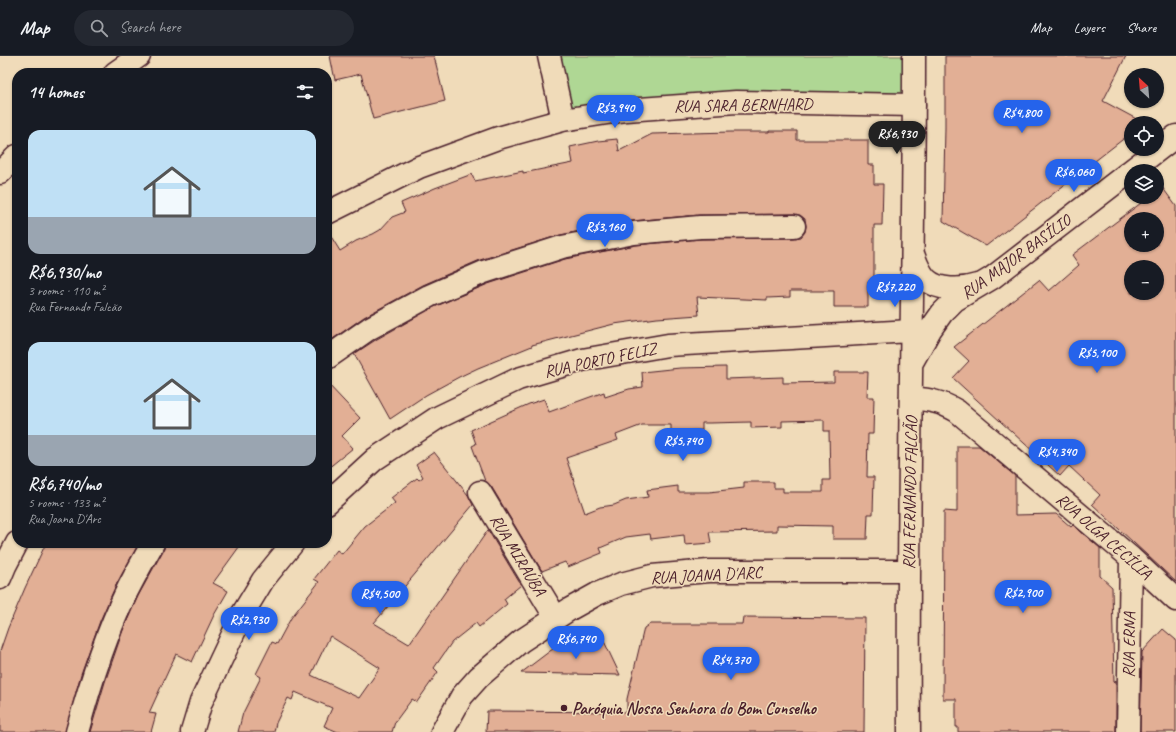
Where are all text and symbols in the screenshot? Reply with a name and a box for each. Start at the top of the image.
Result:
search box [74,10,354,46]
text: Map [20,16,50,40]
icon: search [88,17,110,39]
text: Search here [120,18,181,37]
text: Map [1030,19,1052,36]
text: Layers [1074,19,1105,36]
text: Share [1127,19,1156,36]
north arrow [1124,68,1164,108]
map controls [1124,68,1164,300]
icon: filters [294,81,316,103]
text: 14 homes [28,82,84,103]
street label: RUA SARA BERNHARD [674,93,815,117]
pin: R$3,940 [578,95,652,129]
text: R$3,940 [596,100,634,116]
pin: R$4,800 [985,100,1059,134]
text: R$4,800 [1003,105,1041,121]
button: locate [1124,116,1164,156]
pin: R$6,930 [860,121,934,155]
text: R$6,930 [877,126,917,142]
icon: home [136,156,208,228]
pin: R$6,060 [1037,159,1111,193]
text: R$6,060 [1054,164,1094,180]
button: layers [1124,164,1164,204]
street label: RUA MAJOR BASÍLIO [956,208,1076,304]
button: + [1124,212,1164,252]
pin: R$3,160 [568,214,642,248]
text: R$3,160 [585,219,625,235]
button: − [1124,260,1164,300]
text: R$6,930/mo [28,262,101,283]
pin: R$7,220 [858,274,932,308]
text: R$7,220 [876,279,914,295]
text: 3 rooms · 110 m² [28,283,104,299]
text: Rua Fernando Falcão [28,299,121,315]
street label: RUA PORTO FELIZ [542,337,661,382]
pin: R$5,100 [1060,340,1134,374]
text: R$5,100 [1078,345,1116,361]
icon: home [136,368,208,440]
street label: RUA FERNANDO FALCÃO [898,414,922,570]
pin: R$5,740 [646,428,720,462]
text: R$5,740 [664,433,702,449]
pin: R$4,340 [1020,439,1094,473]
text: R$4,340 [1038,444,1076,460]
text: R$6,740/mo [28,474,101,495]
street label: RUA OLGA CECÍLIA [1052,488,1157,584]
text: 5 rooms · 133 m² [28,495,104,511]
street label: RUA MIRAÚBA [486,510,552,601]
text: Rua Joana D'Arc [28,511,101,527]
street label: RUA JOANA D'ARC [650,561,765,588]
pin: R$2,900 [986,580,1060,614]
pin: R$4,500 [343,581,417,615]
text: R$2,900 [1004,585,1042,601]
text: R$4,500 [361,586,399,602]
pin: R$2,930 [212,607,286,641]
street label: RUA ERNA [1118,611,1140,678]
text: R$2,930 [230,612,268,628]
pin: R$6,740 [539,626,613,660]
text: R$6,740 [556,631,596,647]
pin: R$4,370 [694,647,768,681]
text: R$4,370 [712,652,750,668]
place label: Paróquia Nossa Senhora do Bom Conselho [572,698,818,719]
marker: Paróquia Nossa Senhora do Bom Conselho [559,703,569,713]

